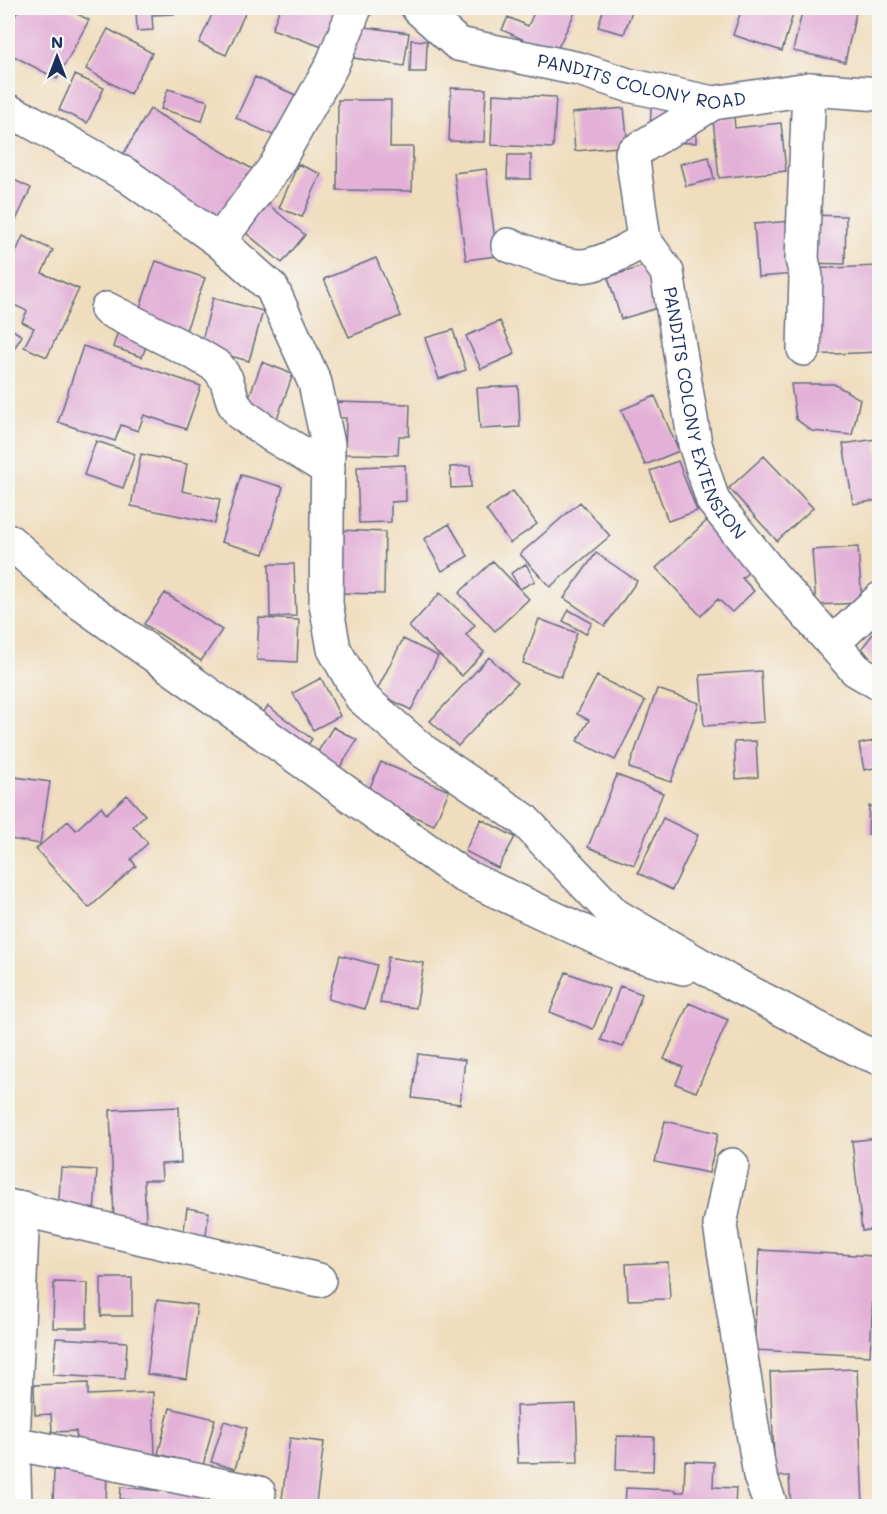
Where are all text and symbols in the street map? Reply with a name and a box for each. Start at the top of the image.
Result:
north arrow [27,27,87,87]
text: N [51,31,63,52]
street label: PANDITS COLONY ROAD [535,48,747,115]
street label: PANDITS COLONY EXTENSION [659,285,752,544]

